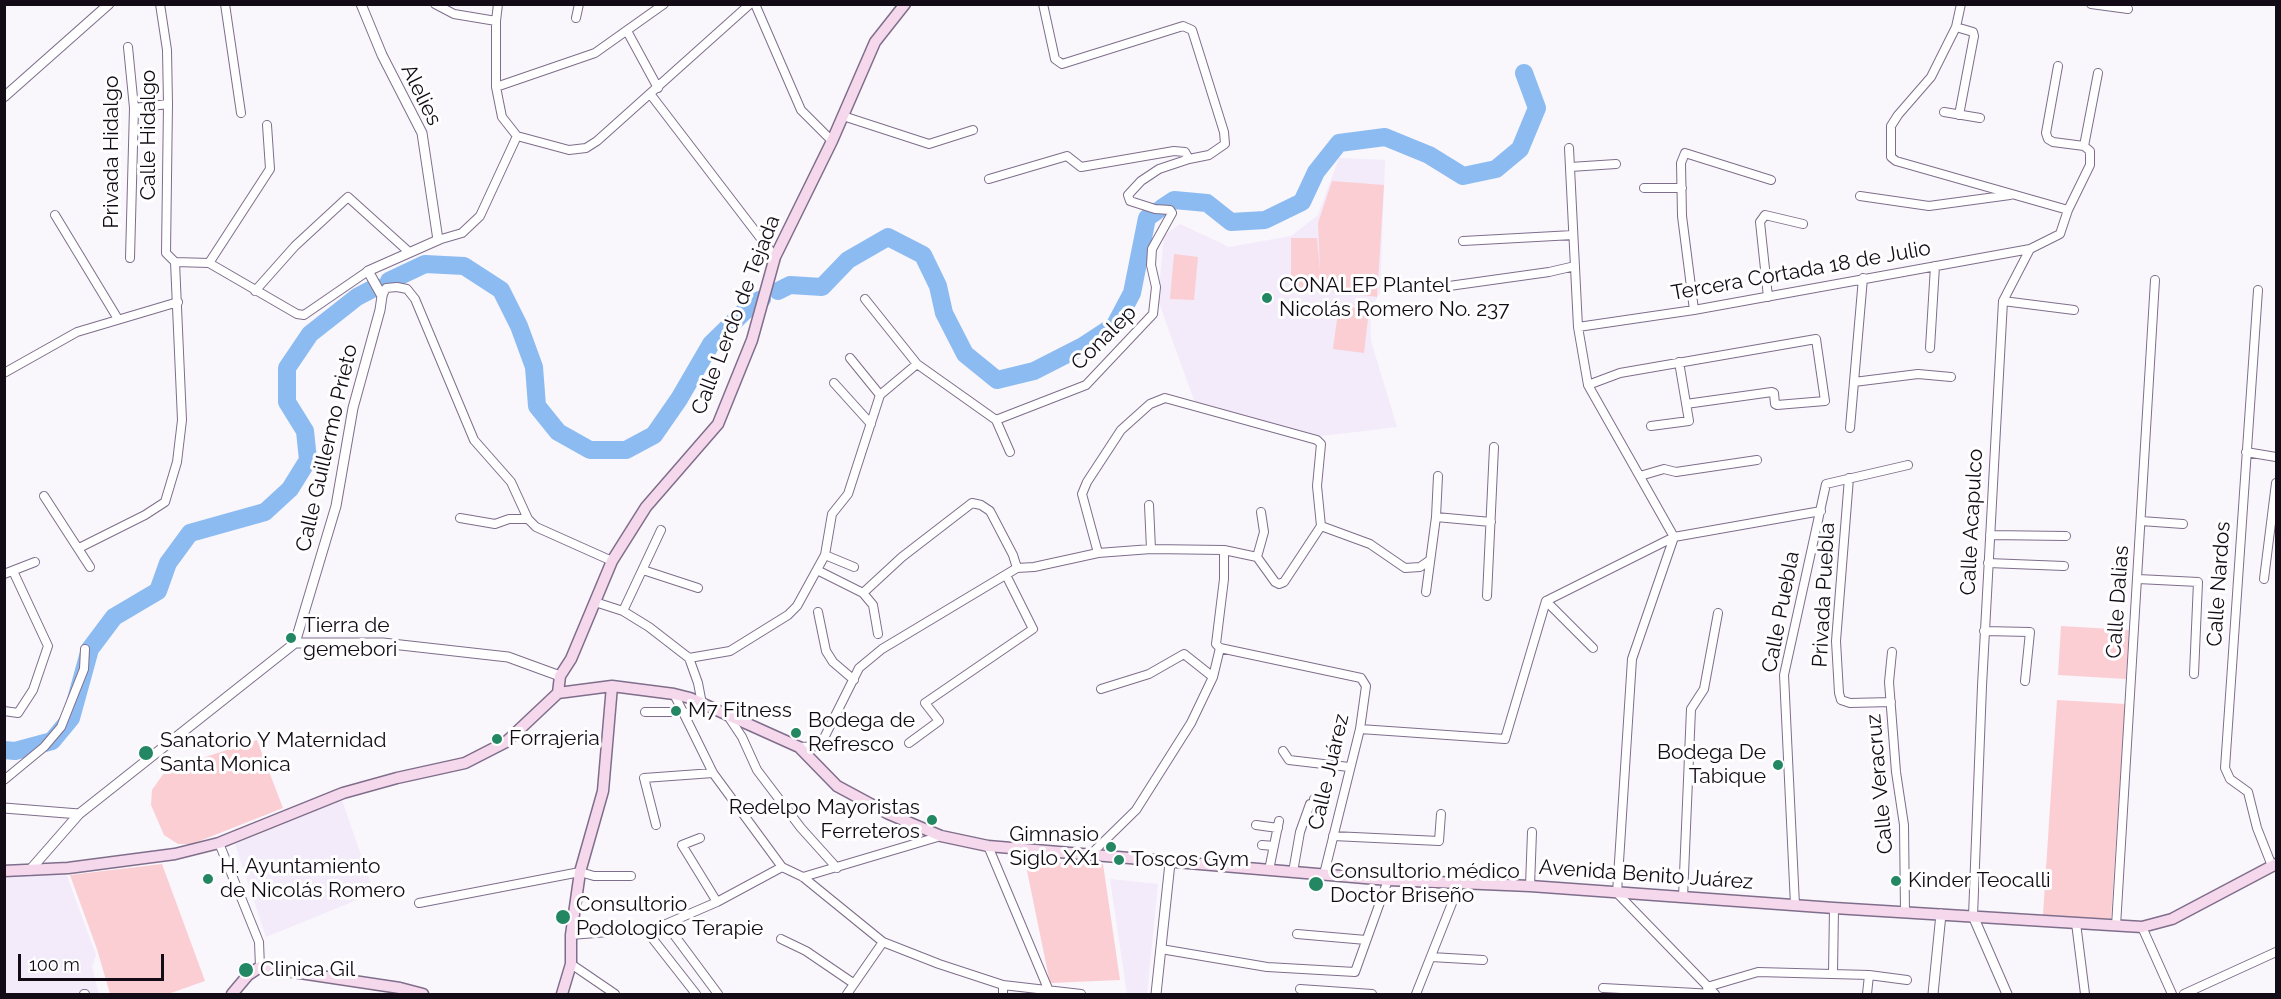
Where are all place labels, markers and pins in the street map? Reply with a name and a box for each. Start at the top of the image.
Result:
place label: CONALEP Plantel Nicolás Romero No. 237 [1279,273,1509,323]
marker: CONALEP Plantel Nicolás Romero No. 237 [1260,291,1274,305]
place label: Tierra de gemebori [303,613,397,663]
marker: Tierra de gemebori [284,631,298,645]
place label: M7 Fitness [688,698,792,724]
marker: M7 Fitness [669,704,683,718]
place label: Bodega de Refresco [808,708,915,758]
place label: Forrajeria [509,726,600,752]
marker: Bodega de Refresco [789,726,803,740]
place label: Sanatorio Y Maternidad Santa Monica [160,728,387,778]
marker: Forrajeria [490,732,504,746]
place label: Bodega De Tabique [1657,740,1766,790]
marker: Sanatorio Y Maternidad Santa Monica [137,744,155,762]
marker: Bodega De Tabique [1771,758,1785,772]
place label: Redelpo Mayoristas Ferreteros [729,795,920,845]
marker: Redelpo Mayoristas Ferreteros [925,813,939,827]
place label: Gimnasio Siglo XX1 [1009,822,1099,872]
marker: Gimnasio Siglo XX1 [1104,840,1118,854]
place label: Toscos Gym [1131,847,1249,873]
marker: Toscos Gym [1112,853,1126,867]
place label: H. Ayuntamiento de Nicolás Romero [220,854,405,904]
place label: Consultorio médico Doctor Briseño [1330,859,1520,909]
place label: Kinder Teocalli [1908,868,2051,894]
marker: H. Ayuntamiento de Nicolás Romero [201,872,215,886]
marker: Kinder Teocalli [1889,874,1903,888]
marker: Consultorio médico Doctor Briseño [1307,875,1325,893]
place label: Consultorio Podologico Terapie [576,892,763,942]
marker: Consultorio Podologico Terapie [554,908,572,926]
place label: Clinica Gil [260,957,355,983]
marker: Clinica Gil [237,961,255,979]

